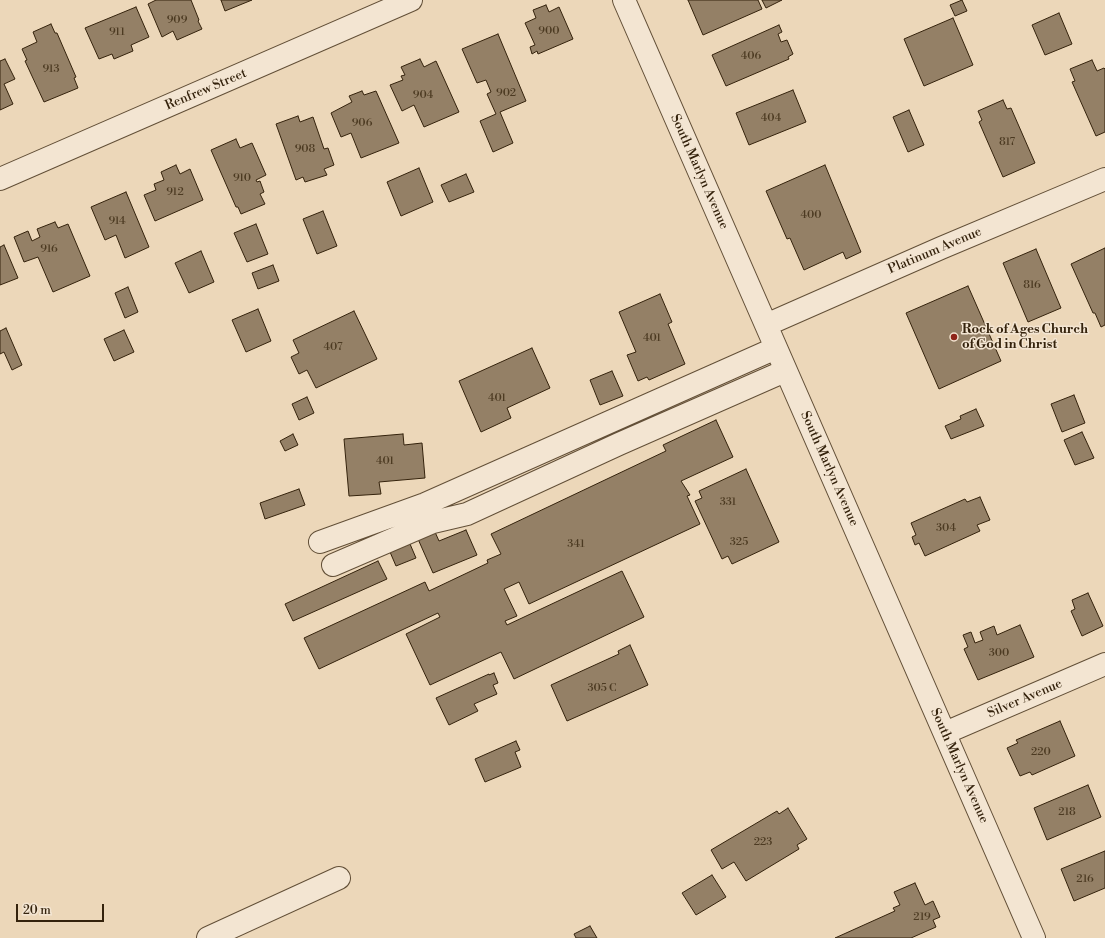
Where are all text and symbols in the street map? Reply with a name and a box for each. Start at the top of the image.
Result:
house number: 909 [167,13,187,27]
house number: 900 [538,24,560,38]
house number: 911 [109,25,125,39]
house number: 406 [741,49,761,63]
house number: 913 [42,62,60,76]
street label: Renfrew Street [163,66,249,114]
house number: 902 [496,86,516,100]
house number: 904 [413,88,433,102]
house number: 404 [761,111,781,125]
street label: South Marlyn Avenue [667,112,731,232]
house number: 906 [352,116,372,130]
house number: 817 [999,135,1015,149]
house number: 908 [295,142,315,156]
house number: 910 [233,171,251,185]
house number: 912 [166,185,184,199]
house number: 400 [800,208,822,222]
house number: 914 [108,214,126,228]
street label: Platinum Avenue [886,224,984,278]
house number: 916 [40,242,58,256]
house number: 816 [1023,278,1041,292]
place label: Rock of Ages Church of God in Christ [962,322,1088,353]
house number: 401 [643,331,661,345]
marker: Rock of Ages Church of God in Christ [949,332,959,342]
house number: 407 [323,340,343,354]
house number: 401 [488,391,506,405]
street label: South Marlyn Avenue [797,409,861,529]
house number: 401 [376,454,394,468]
house number: 331 [720,495,736,509]
house number: 304 [936,521,956,535]
house number: 325 [730,535,748,549]
house number: 341 [567,537,585,551]
house number: 300 [989,646,1009,660]
street label: Silver Avenue [985,676,1065,722]
house number: 305 C [587,681,617,695]
street label: South Marlyn Avenue [927,706,991,826]
house number: 220 [1031,745,1051,759]
house number: 218 [1058,805,1076,819]
house number: 223 [754,835,772,849]
house number: 216 [1076,872,1094,886]
scale bar [18,896,106,922]
text: 20 m [23,903,51,918]
house number: 219 [913,910,931,924]

